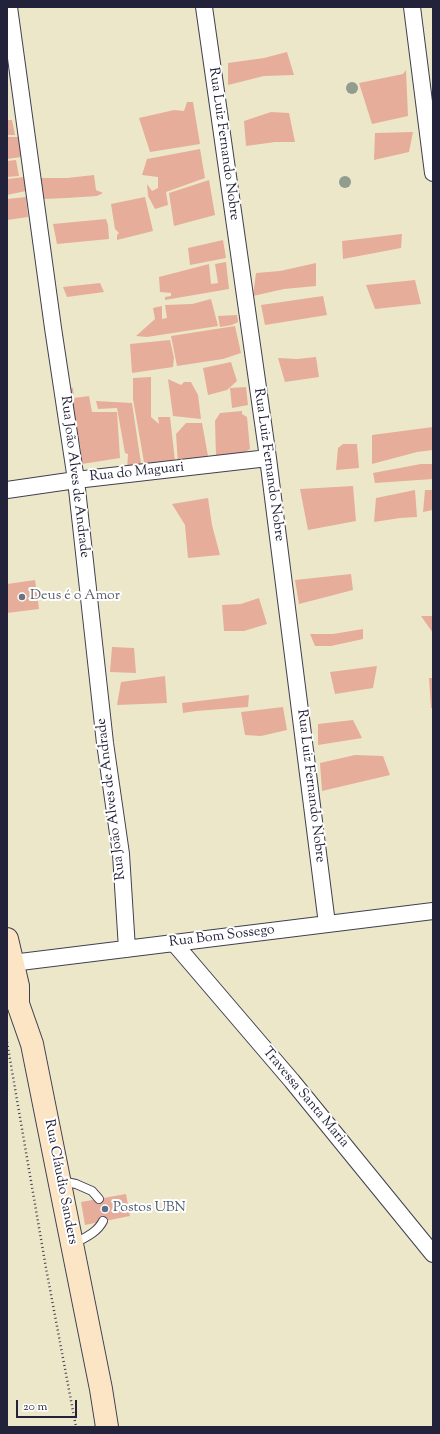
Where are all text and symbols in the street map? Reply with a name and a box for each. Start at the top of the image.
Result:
street label: Rua Luiz Fernando Nobre [204,66,242,222]
street label: Rua Luiz Fernando Nobre [249,387,287,543]
street label: Rua João Alves de Andrade [56,395,92,559]
street label: Rua do Maguari [89,460,185,486]
place label: Deus é o Amor [30,589,120,605]
marker: Deus é o Amor [17,592,27,602]
street label: Rua Luiz Fernando Nobre [292,708,328,864]
street label: Rua João Alves de Andrade [94,717,130,881]
street label: Rua Bom Sossego [168,922,276,952]
street label: Travessa Santa Maria [258,1044,352,1152]
street label: Rua Cláudio Sanders [40,1118,80,1246]
place label: Postos UBN [113,1201,186,1217]
marker: Postos UBN [100,1204,110,1214]
scale bar [18,1392,79,1418]
text: 20 m [23,1398,47,1416]

